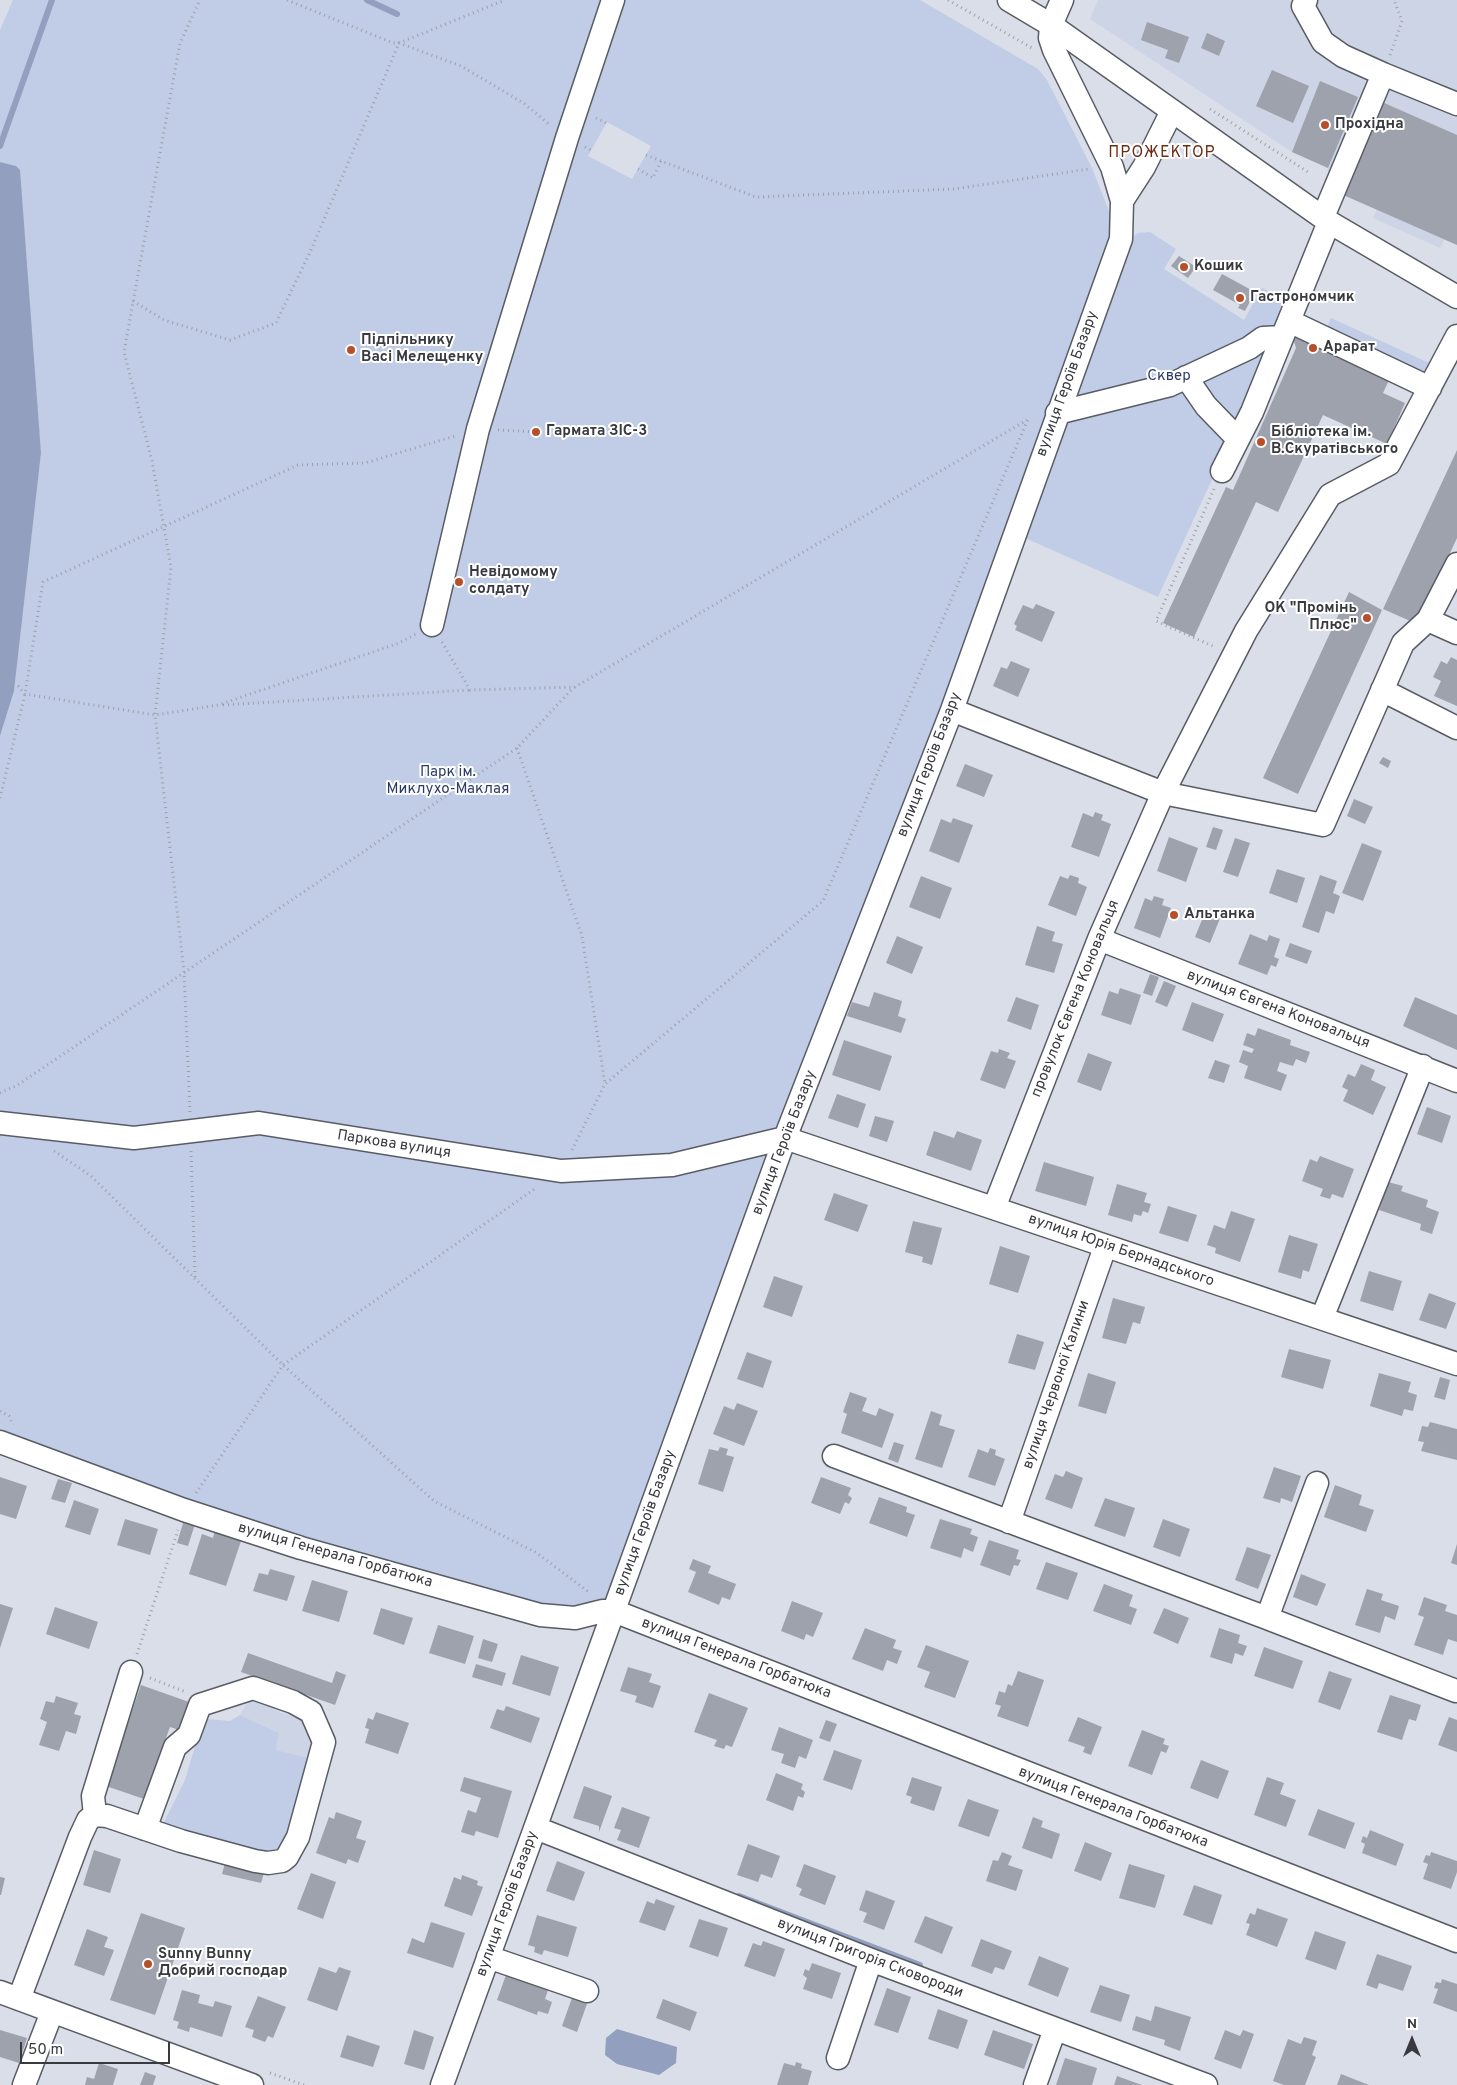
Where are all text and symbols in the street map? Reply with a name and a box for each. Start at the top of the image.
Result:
place label: Прохідна [1335,116,1403,134]
marker: Прохідна [1319,119,1331,131]
district label: ПРОЖЕКТОР [1107,144,1217,164]
place label: Кошик [1194,258,1243,276]
marker: Кошик [1178,261,1190,273]
place label: Гастрономчик [1250,289,1355,307]
marker: Гастрономчик [1234,292,1246,304]
street label: вулиця Героїв Базару [1033,309,1103,459]
place label: Підпільнику Васі Мелещенку [361,332,483,367]
place label: Арарат [1323,339,1375,357]
marker: Арарат [1307,342,1319,354]
marker: Підпільнику Васі Мелещенку [345,344,357,356]
park label: Сквер [1147,368,1191,386]
place label: Гармата ЗІС-3 [546,423,647,441]
place label: Бібліотека ім. В.Скуратівського [1271,424,1398,459]
marker: Гармата ЗІС-3 [530,426,542,438]
marker: Бібліотека ім. В.Скуратівського [1255,436,1267,448]
place label: Невідомому солдату [469,564,558,599]
marker: Невідомому солдату [453,576,465,588]
place label: ОК "Промінь Плюс" [1265,600,1357,635]
marker: ОК "Промінь Плюс" [1361,612,1373,624]
street label: вулиця Героїв Базару [894,690,966,840]
park label: Парк ім. Миклухо-Маклая [387,764,509,799]
street label: провулок Євгена Коновальця [1028,898,1124,1100]
place label: Альтанка [1184,906,1255,924]
marker: Альтанка [1168,909,1180,921]
street label: вулиця Євгена Коновальця [1184,967,1372,1053]
street label: вулиця Героїв Базару [749,1068,821,1218]
street label: Паркова вулиця [336,1127,452,1163]
street label: вулиця Юрія Бернадського [1026,1211,1216,1291]
street label: вулиця Червоної Калини [1020,1298,1094,1472]
street label: вулиця Героїв Базару [611,1448,681,1598]
street label: вулиця Генерала Горбатюка [236,1520,434,1592]
street label: вулиця Генерала Горбатюка [639,1614,833,1704]
street label: вулиця Генерала Горбатюка [1016,1763,1210,1853]
street label: вулиця Героїв Базару [473,1829,543,1979]
street label: вулиця Григорія Сковороди [774,1915,966,2003]
place label: Sunny Bunny Добрий господар [158,1946,287,1981]
marker: Sunny Bunny Добрий господар [142,1958,154,1970]
north arrow [1387,2015,1437,2065]
text: N [1407,2016,1417,2033]
scale bar [22,2032,172,2064]
text: 50 m [28,2041,63,2060]

